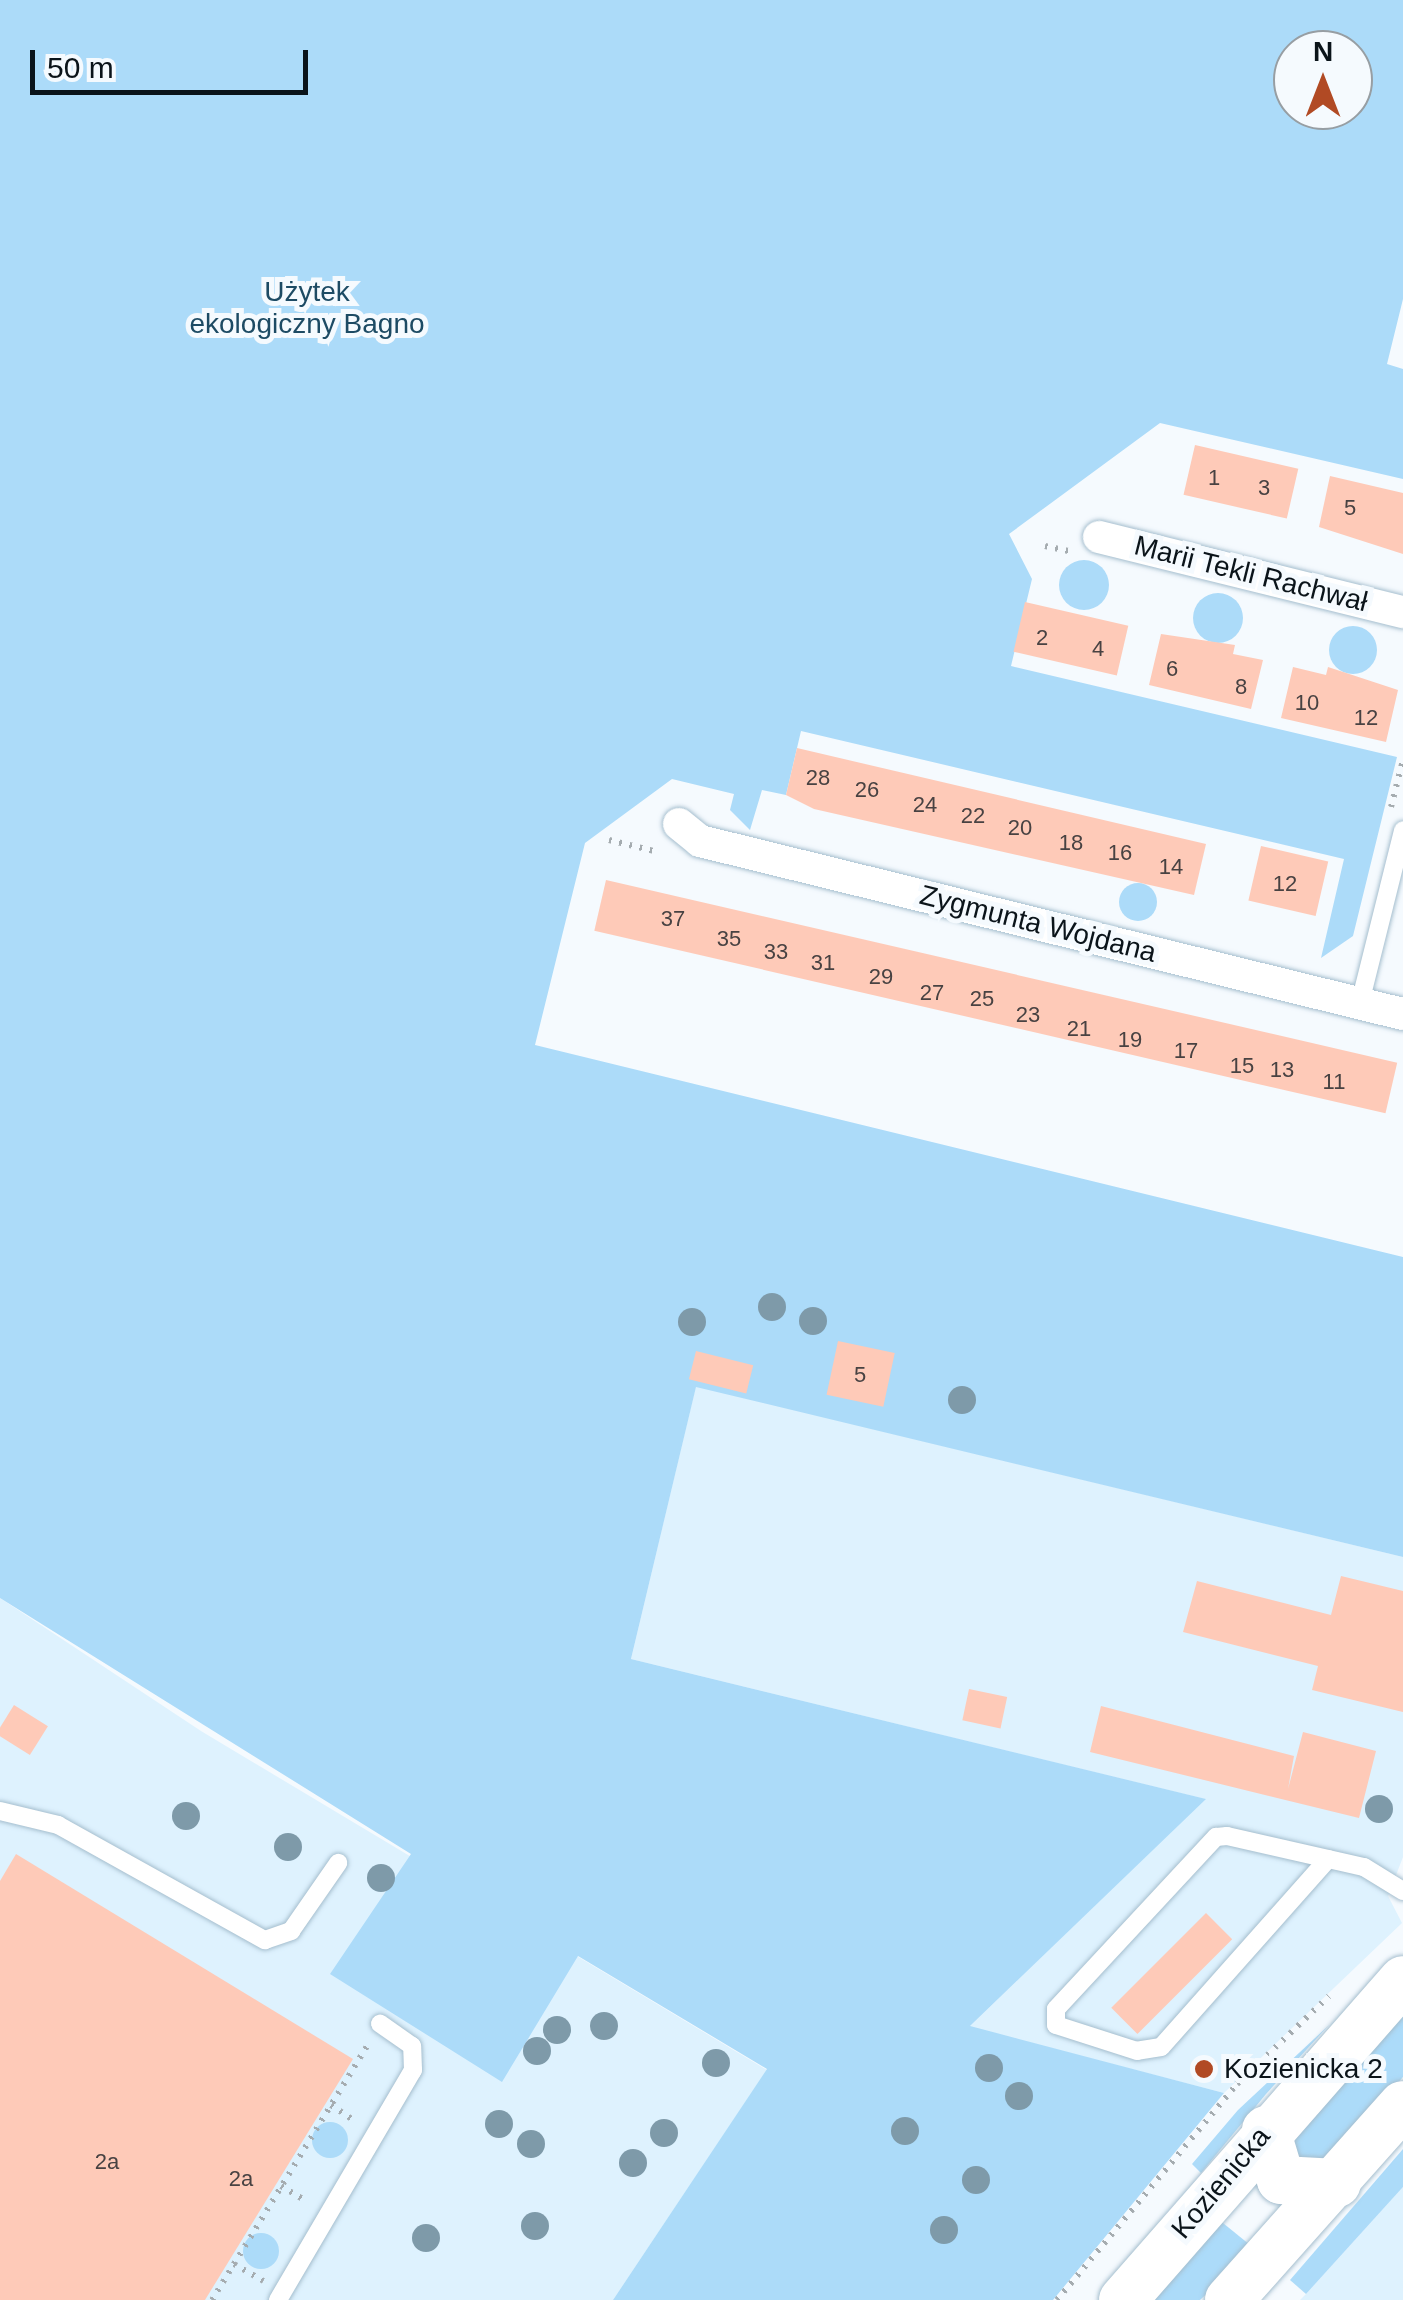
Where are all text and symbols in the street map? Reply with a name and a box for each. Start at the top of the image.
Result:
scale bar [35,30,312,92]
north arrow [1273,30,1373,130]
text: N [1313,36,1333,67]
text: 50 m [47,51,114,84]
park label: Użytek ekologiczny Bagno [189,275,425,341]
house number: 1 [1208,465,1220,491]
house number: 3 [1258,475,1270,501]
house number: 5 [1344,495,1356,521]
street label: Marii Tekli Rachwał [1131,529,1371,619]
house number: 2 [1036,625,1048,651]
house number: 4 [1092,636,1104,662]
house number: 6 [1166,656,1178,682]
house number: 8 [1235,674,1247,700]
house number: 10 [1295,690,1319,716]
house number: 12 [1354,705,1378,731]
house number: 28 [806,765,830,791]
house number: 26 [855,777,879,803]
house number: 24 [913,792,937,818]
house number: 22 [961,803,985,829]
house number: 20 [1008,815,1032,841]
house number: 18 [1059,830,1083,856]
house number: 16 [1108,840,1132,866]
house number: 14 [1159,854,1183,880]
house number: 12 [1273,871,1297,897]
street label: Zygmunta Wojdana [916,878,1160,970]
house number: 37 [661,906,685,932]
house number: 35 [717,926,741,952]
house number: 33 [764,939,788,965]
house number: 31 [811,950,835,976]
house number: 29 [869,964,893,990]
house number: 27 [920,980,944,1006]
house number: 25 [970,986,994,1012]
house number: 23 [1016,1002,1040,1028]
house number: 21 [1067,1016,1091,1042]
house number: 19 [1118,1027,1142,1053]
house number: 17 [1174,1038,1198,1064]
house number: 15 [1230,1053,1254,1079]
house number: 13 [1270,1057,1294,1083]
house number: 11 [1323,1069,1345,1095]
house number: 5 [854,1362,866,1388]
place label: Kozienicka 2 [1224,2052,1383,2086]
marker: Kozienicka 2 [1193,2058,1215,2080]
street label: Kozienicka [1165,2120,1277,2246]
house number: 2a [95,2149,119,2175]
house number: 2a [229,2166,253,2192]

